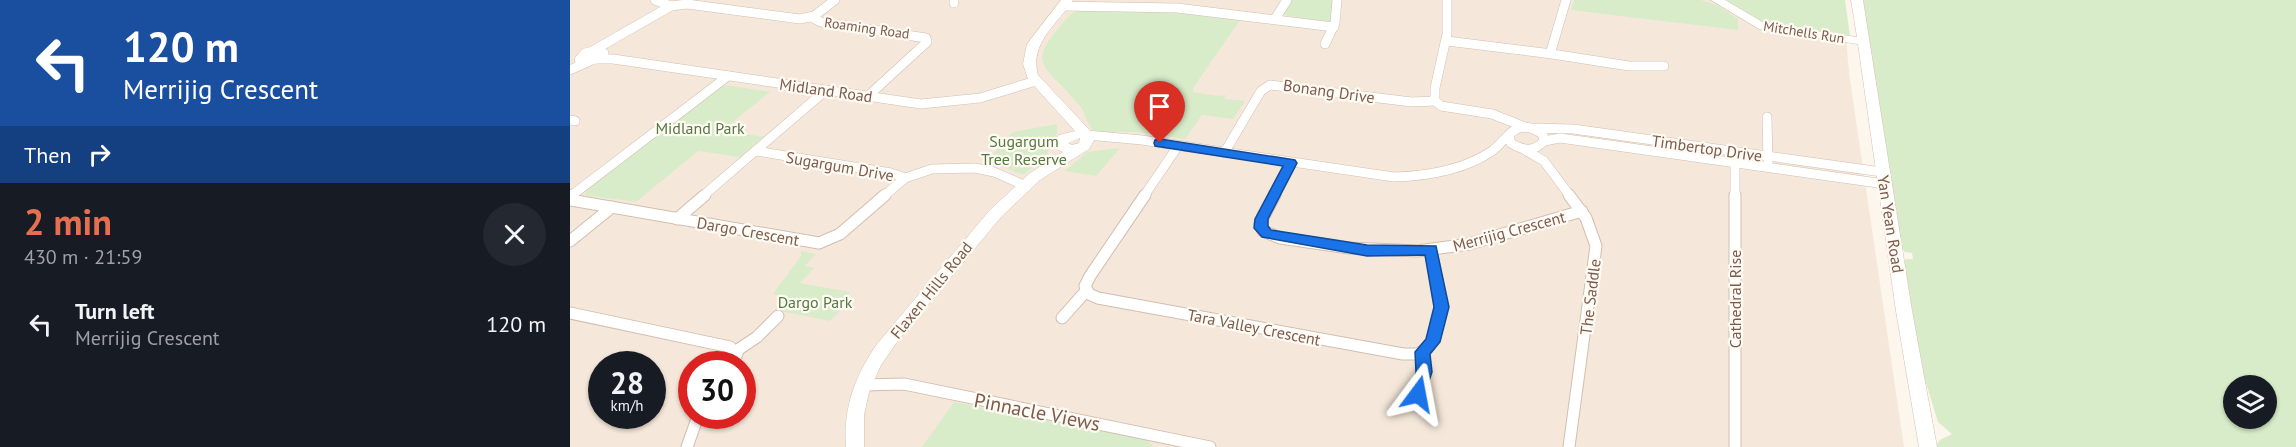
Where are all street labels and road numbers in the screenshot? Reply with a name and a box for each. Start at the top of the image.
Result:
street label: Roaming Road [823,13,911,43]
street label: Mitchells Run [1762,17,1846,47]
street label: Midland Road [778,74,874,106]
street label: Bonang Drive [1282,75,1376,107]
street label: Timbertop Drive [1650,130,1764,166]
street label: Sugargum Drive [784,147,896,185]
street label: Yan Yean Road [1873,174,1909,274]
street label: Merrijig Crescent [1451,206,1568,256]
street label: Dargo Crescent [695,212,801,250]
street label: Flaxen Hills Road [886,237,976,343]
street label: Cathedral Rise [1725,250,1745,348]
street label: The Saddle [1575,258,1605,336]
street label: Tara Valley Crescent [1186,304,1323,350]
street label: Pinnacle Views [972,387,1102,437]

